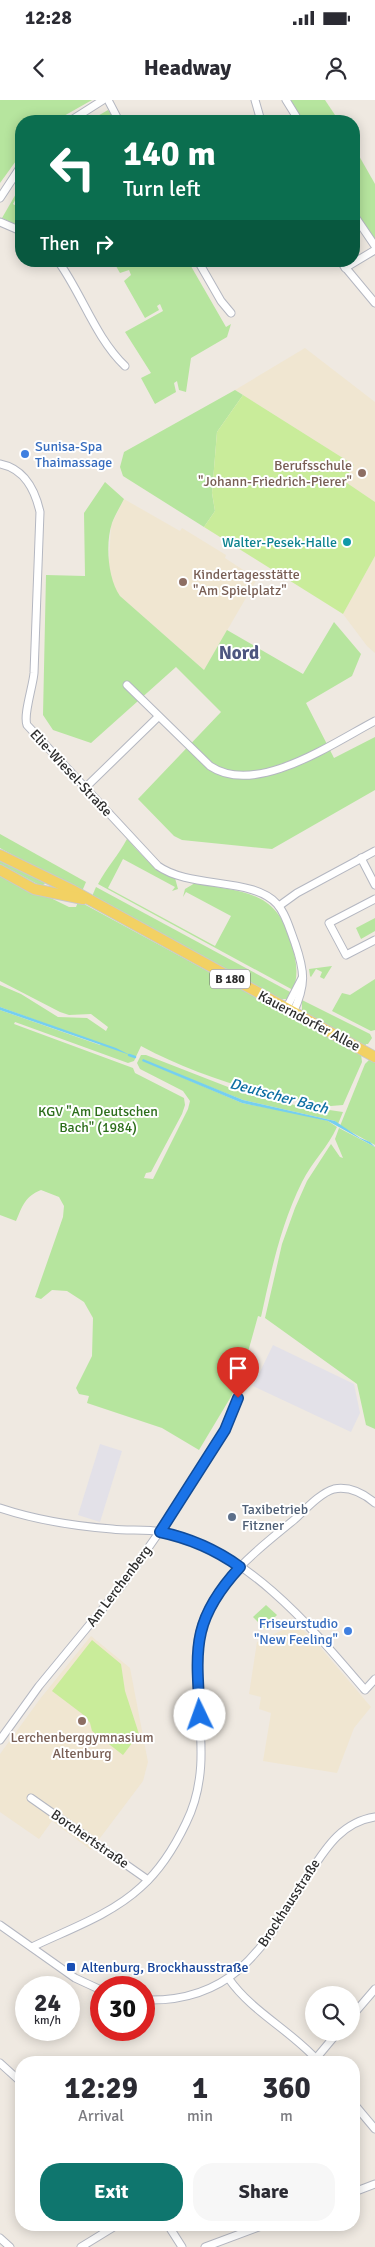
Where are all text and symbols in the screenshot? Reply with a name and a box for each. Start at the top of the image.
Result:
text: 12:28 [25,6,72,30]
icon: back [25,54,53,82]
text: Headway [144,54,231,81]
icon: person [322,54,350,82]
text: 140 m [123,132,216,175]
icon: left [40,135,105,200]
text: Turn left [123,175,201,202]
icon: right [90,230,118,258]
text: Then [40,232,80,256]
place label: Sunisa-Spa Thaimassage [35,438,112,471]
marker: Sunisa-Spa Thaimassage [19,448,31,460]
place label: Berufsschule "Johann-Friedrich-Pierer" [198,457,352,490]
marker: Berufsschule "Johann-Friedrich-Pierer" [356,467,368,479]
place label: Walter-Pesek-Halle [222,534,337,551]
marker: Walter-Pesek-Halle [341,536,353,548]
place label: Kindertagesstätte "Am Spielplatz" [193,566,300,599]
marker: Kindertagesstätte "Am Spielplatz" [177,576,189,588]
district label: Nord [219,641,259,665]
street label: Elie-Wiesel-Straße [26,726,116,820]
road number: B 180 [210,970,250,989]
street label: Kauerndorfer Allee [255,987,363,1055]
water label: Deutscher Bach [228,1074,331,1118]
park label: KGV "Am Deutschen Bach" (1984) [38,1103,158,1136]
pin [217,1347,259,1398]
icon: arrive [224,1354,252,1382]
place label: Taxibetrieb Fitzner [242,1501,308,1534]
marker: Taxibetrieb Fitzner [226,1511,238,1523]
street label: Am Lerchenberg [83,1542,155,1630]
place label: Friseurstudio "New Feeling" [254,1615,338,1648]
marker: Friseurstudio "New Feeling" [342,1625,354,1637]
position arrow [173,1688,225,1740]
marker: Lerchenberggymnasium Altenburg [76,1715,88,1727]
place label: Lerchenberggymnasium Altenburg [10,1729,154,1762]
street label: Borchertstraße [48,1806,132,1872]
street label: Brockhausstraße [254,1856,324,1950]
place label: Altenburg, Brockhausstraße [81,1959,249,1976]
marker: Altenburg, Brockhausstraße [65,1961,77,1973]
speed limit sign: 30 [90,1976,155,2041]
map controls [305,1986,360,2041]
button: search [305,1986,360,2041]
text: 24 [34,1987,61,2018]
text: km/h [34,2013,61,2028]
text: 12:29 [64,2070,138,2107]
text: 1 [192,2070,208,2107]
text: 360 [262,2070,311,2107]
text: Arrival [78,2106,124,2126]
text: min [187,2106,213,2126]
text: m [280,2106,293,2126]
button: Exit [40,2163,183,2221]
button: Share [193,2163,335,2221]

